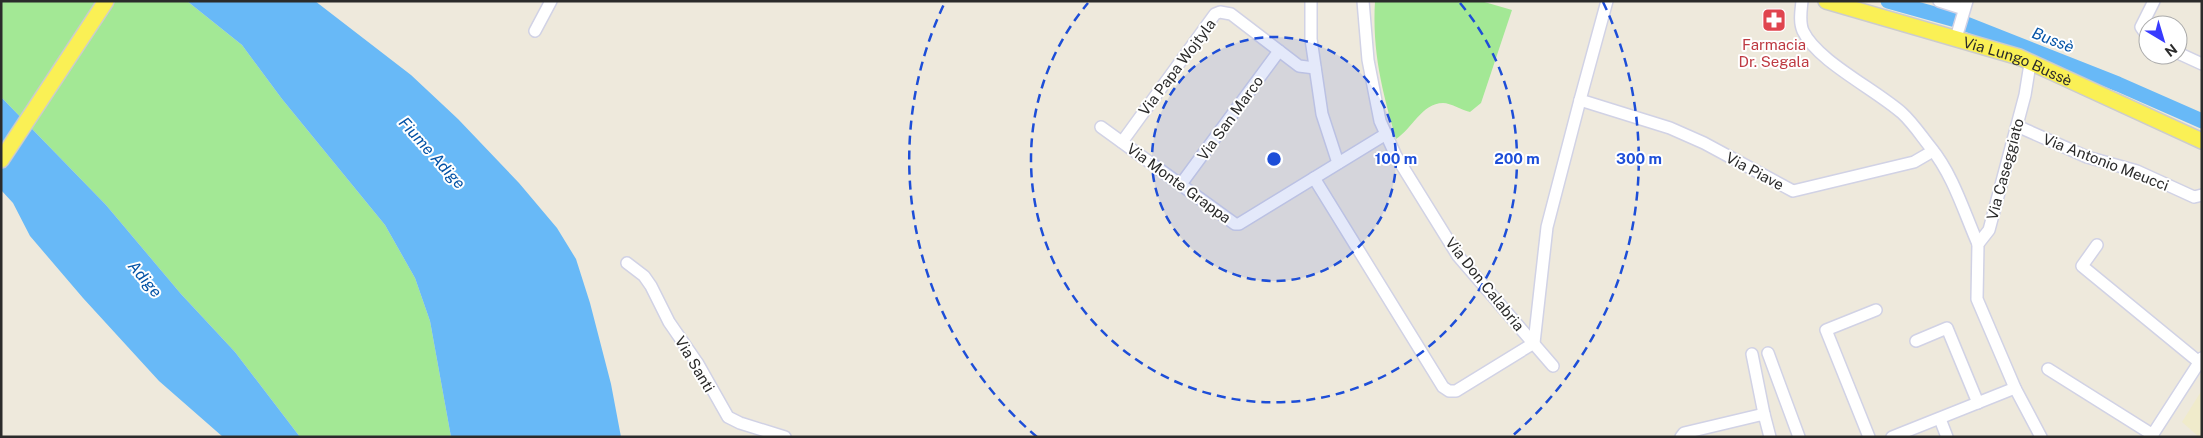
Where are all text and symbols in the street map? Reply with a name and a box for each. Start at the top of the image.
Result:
pharmacy icon: Farmacia Dr. Segala [1761,7,1787,33]
street label: Via Papa Wojtyla [1135,15,1219,119]
north arrow [2138,15,2188,65]
water label: Bussè [2029,23,2077,57]
street label: Via Lungo Bussè [1961,33,2075,89]
place label: Farmacia Dr. Segala [1739,36,1809,70]
text: N [2162,41,2180,60]
street label: Via San Marco [1194,72,1266,164]
water label: Fiume Adige [395,113,469,193]
street label: Via Caseggiato [1983,116,2027,222]
street label: Via Antonio Meucci [2041,130,2171,194]
street label: Via Monte Grappa [1124,140,1234,226]
street label: Via Piave [1723,149,1787,193]
centre of rings [1265,150,1283,168]
text: 100 m [1375,150,1417,167]
text: 200 m [1494,150,1540,167]
text: 300 m [1616,150,1662,167]
street label: Via Don Calabria [1442,234,1528,334]
water label: Adige [124,257,166,301]
street label: Via Santi [672,333,718,395]

